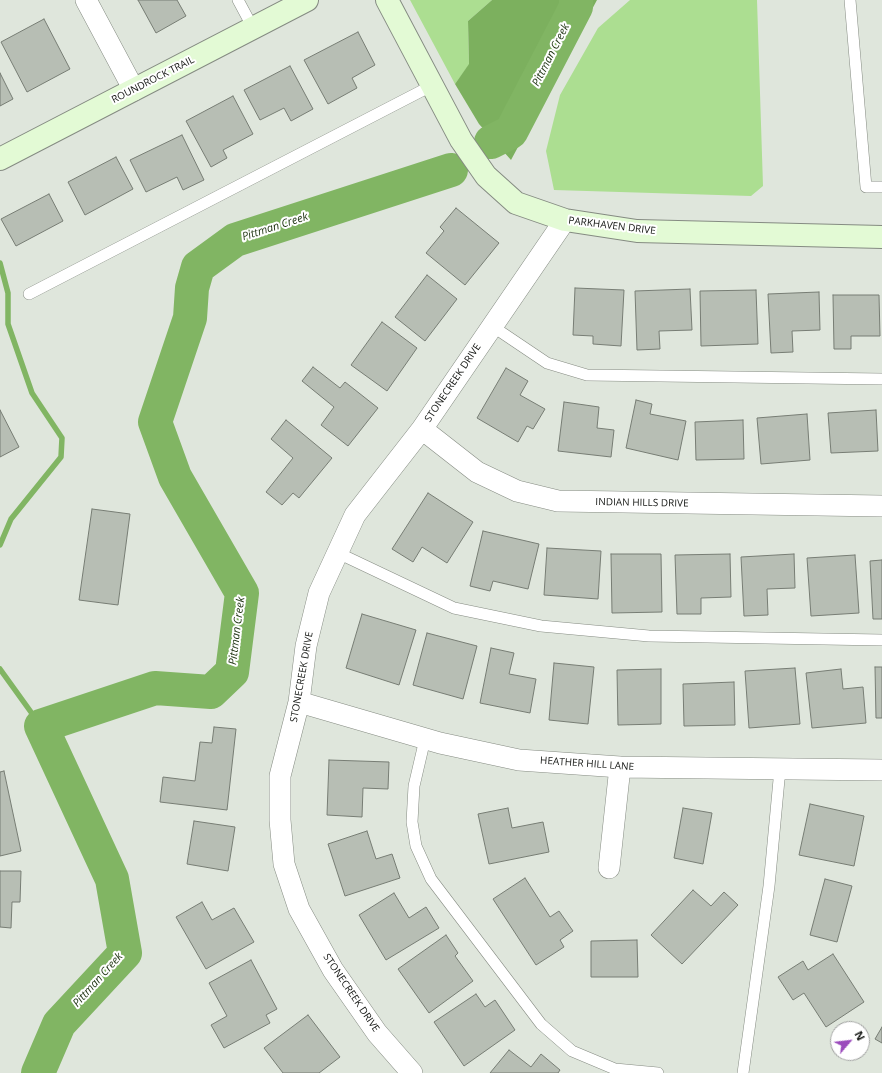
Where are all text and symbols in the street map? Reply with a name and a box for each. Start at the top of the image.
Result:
water label: Pittman Creek [530,22,572,88]
street label: ROUNDROCK TRAIL [110,54,196,106]
water label: Pittman Creek [240,210,310,244]
street label: PARKHAVEN DRIVE [568,215,656,237]
street label: STONECREEK DRIVE [422,342,484,424]
street label: INDIAN HILLS DRIVE [595,496,689,510]
water label: Pittman Creek [226,596,248,666]
street label: STONECREEK DRIVE [288,631,316,723]
street label: HEATHER HILL LANE [540,755,634,773]
water label: Pittman Creek [70,950,126,1010]
street label: STONECREEK DRIVE [320,952,382,1034]
north arrow [830,1021,870,1061]
text: N [851,1028,869,1043]

